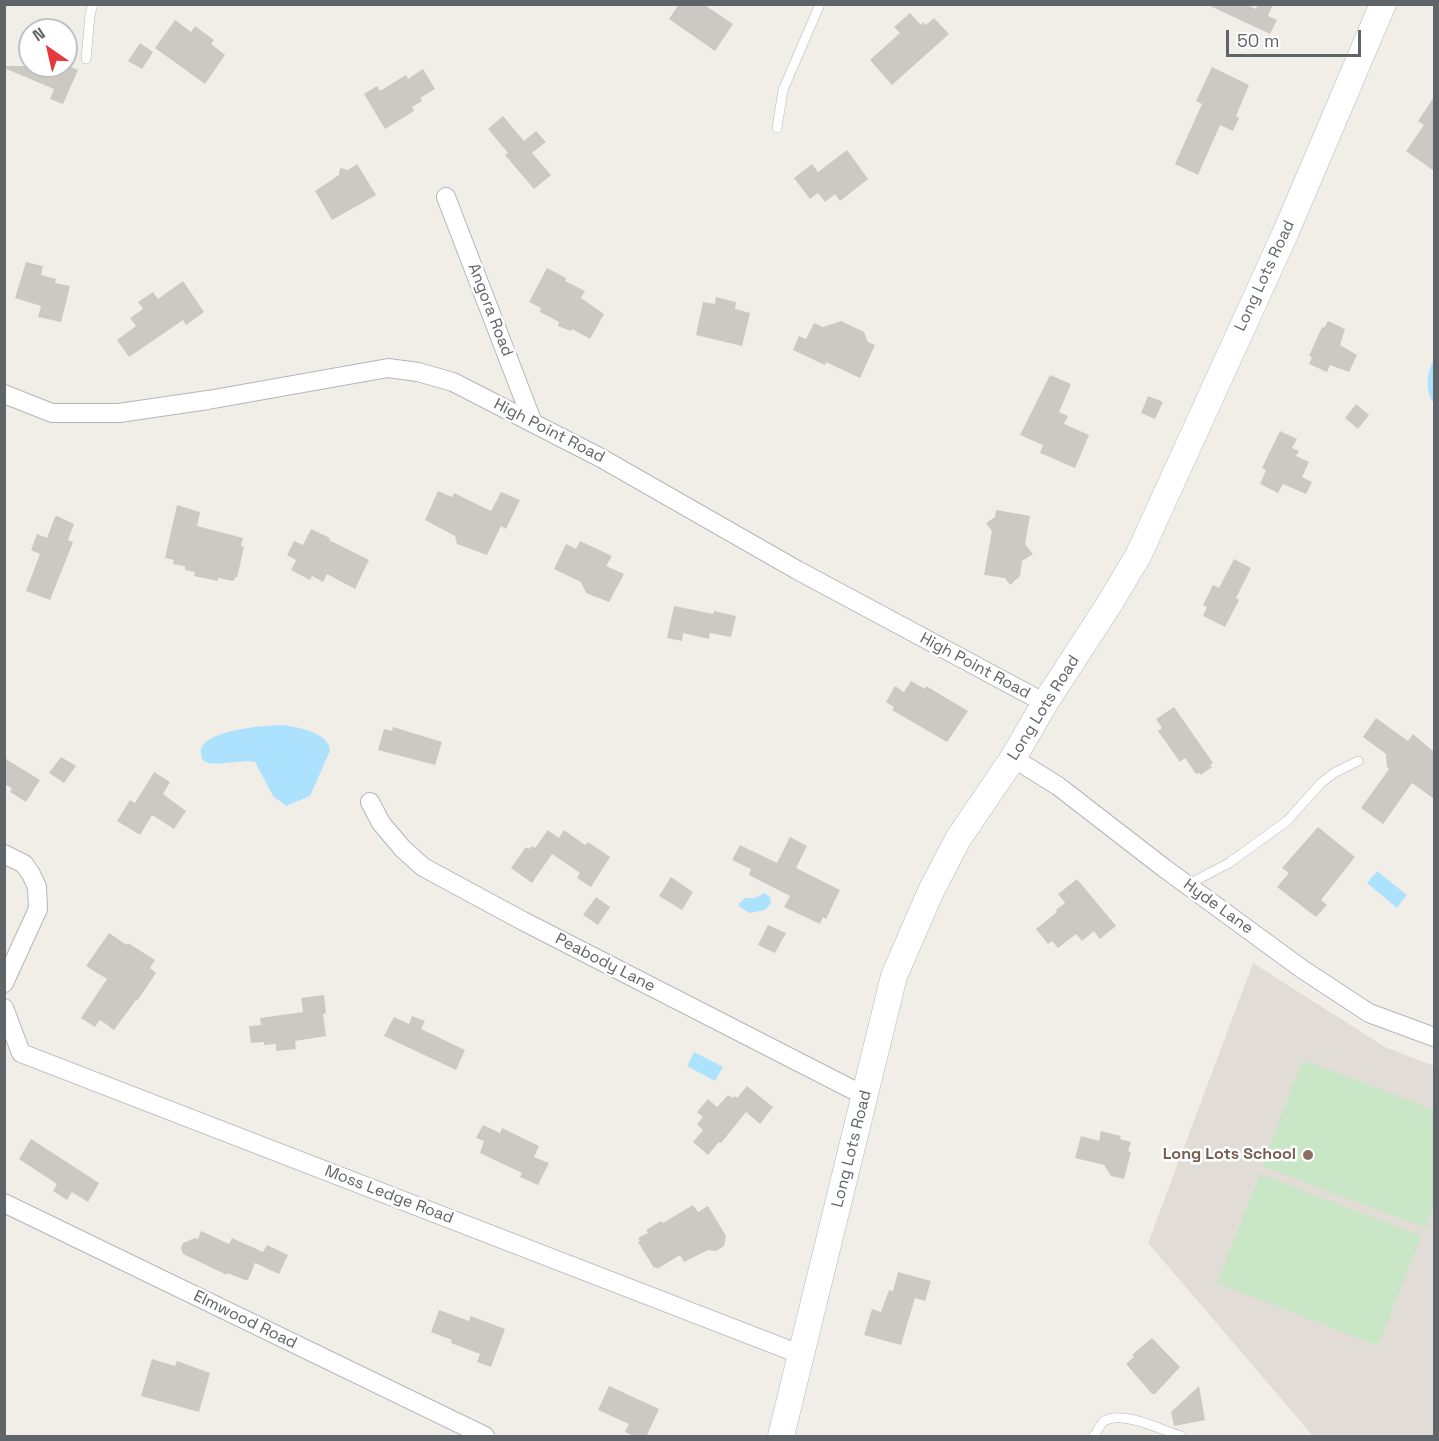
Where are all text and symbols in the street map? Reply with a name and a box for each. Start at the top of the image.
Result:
north arrow [18,18,78,78]
scale bar [1229,18,1364,56]
text: N [28,23,49,46]
text: 50 m [1237,29,1279,52]
street label: Long Lots Road [1231,217,1299,335]
street label: Angora Road [463,261,517,359]
street label: High Point Road [490,395,608,467]
street label: High Point Road [917,629,1033,703]
street label: Long Lots Road [1004,652,1084,764]
street label: Hyde Lane [1179,875,1257,939]
street label: Peabody Lane [552,930,658,996]
street label: Long Lots Road [828,1088,876,1210]
place label: Long Lots School [1163,1145,1296,1165]
marker: Long Lots School [1301,1148,1315,1162]
street label: Moss Ledge Road [322,1162,456,1228]
street label: Elmwood Road [190,1287,300,1353]

